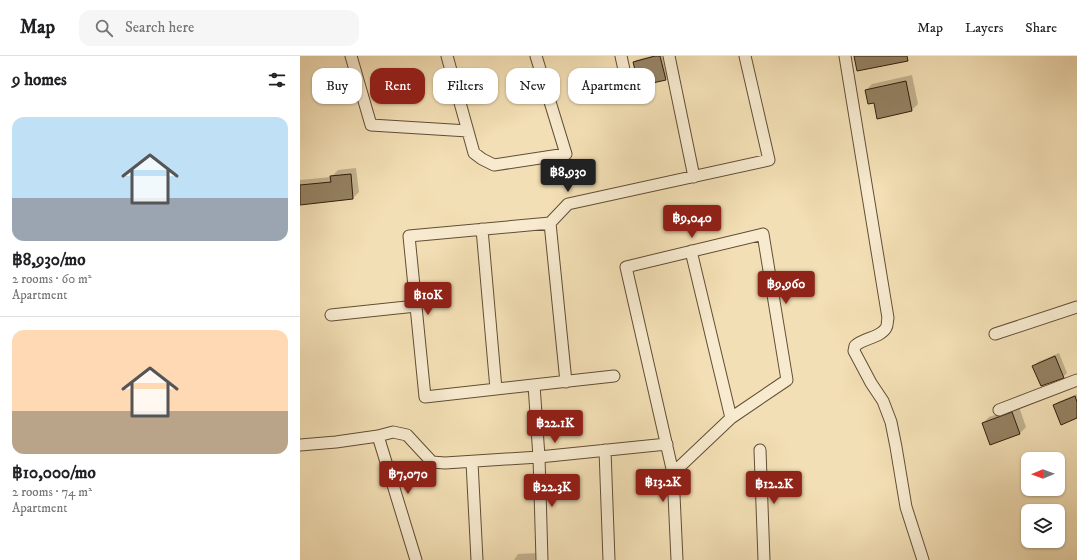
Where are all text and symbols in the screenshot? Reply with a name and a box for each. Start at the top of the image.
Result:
search box [79,10,359,46]
text: Map [20,16,55,39]
icon: search [93,17,115,39]
text: Search here [125,18,194,37]
text: Map [917,19,943,37]
text: Layers [965,19,1003,37]
text: Share [1025,19,1057,37]
chip: Buy [312,68,362,104]
chip: Rent [370,68,425,104]
chip: Filters [433,68,498,104]
chip: New [506,68,560,104]
chip: Apartment [568,68,655,104]
text: 9 homes [12,69,67,91]
icon: filters [266,69,288,91]
icon: home [114,143,186,215]
pin: ฿8,930 [535,159,601,193]
text: ฿8,930 [550,164,586,180]
pin: ฿9,040 [659,205,725,239]
text: ฿9,040 [672,210,712,226]
text: ฿8,930/mo [12,249,86,271]
text: 2 rooms · 60 m² [12,271,92,287]
pin: ฿9,960 [753,271,819,305]
text: ฿9,960 [767,276,805,292]
pin: ฿10K [404,282,452,316]
text: Apartment [12,287,67,303]
text: ฿10K [413,287,443,303]
icon: home [114,356,186,428]
pin: ฿22.1K [522,410,588,444]
text: ฿22.1K [536,415,574,431]
north arrow [1021,452,1065,496]
map controls [1021,452,1065,548]
pin: ฿7,070 [375,461,441,495]
text: ฿10,000/mo [12,462,96,484]
text: ฿7,070 [388,466,428,482]
pin: ฿13.2K [630,469,696,503]
pin: ฿12.2K [741,471,807,505]
pin: ฿22.3K [519,474,585,508]
text: ฿13.2K [645,474,681,490]
text: ฿12.2K [755,476,793,492]
text: ฿22.3K [533,479,571,495]
text: 2 rooms · 74 m² [12,484,92,500]
text: Apartment [12,500,67,516]
button: layers [1021,504,1065,548]

